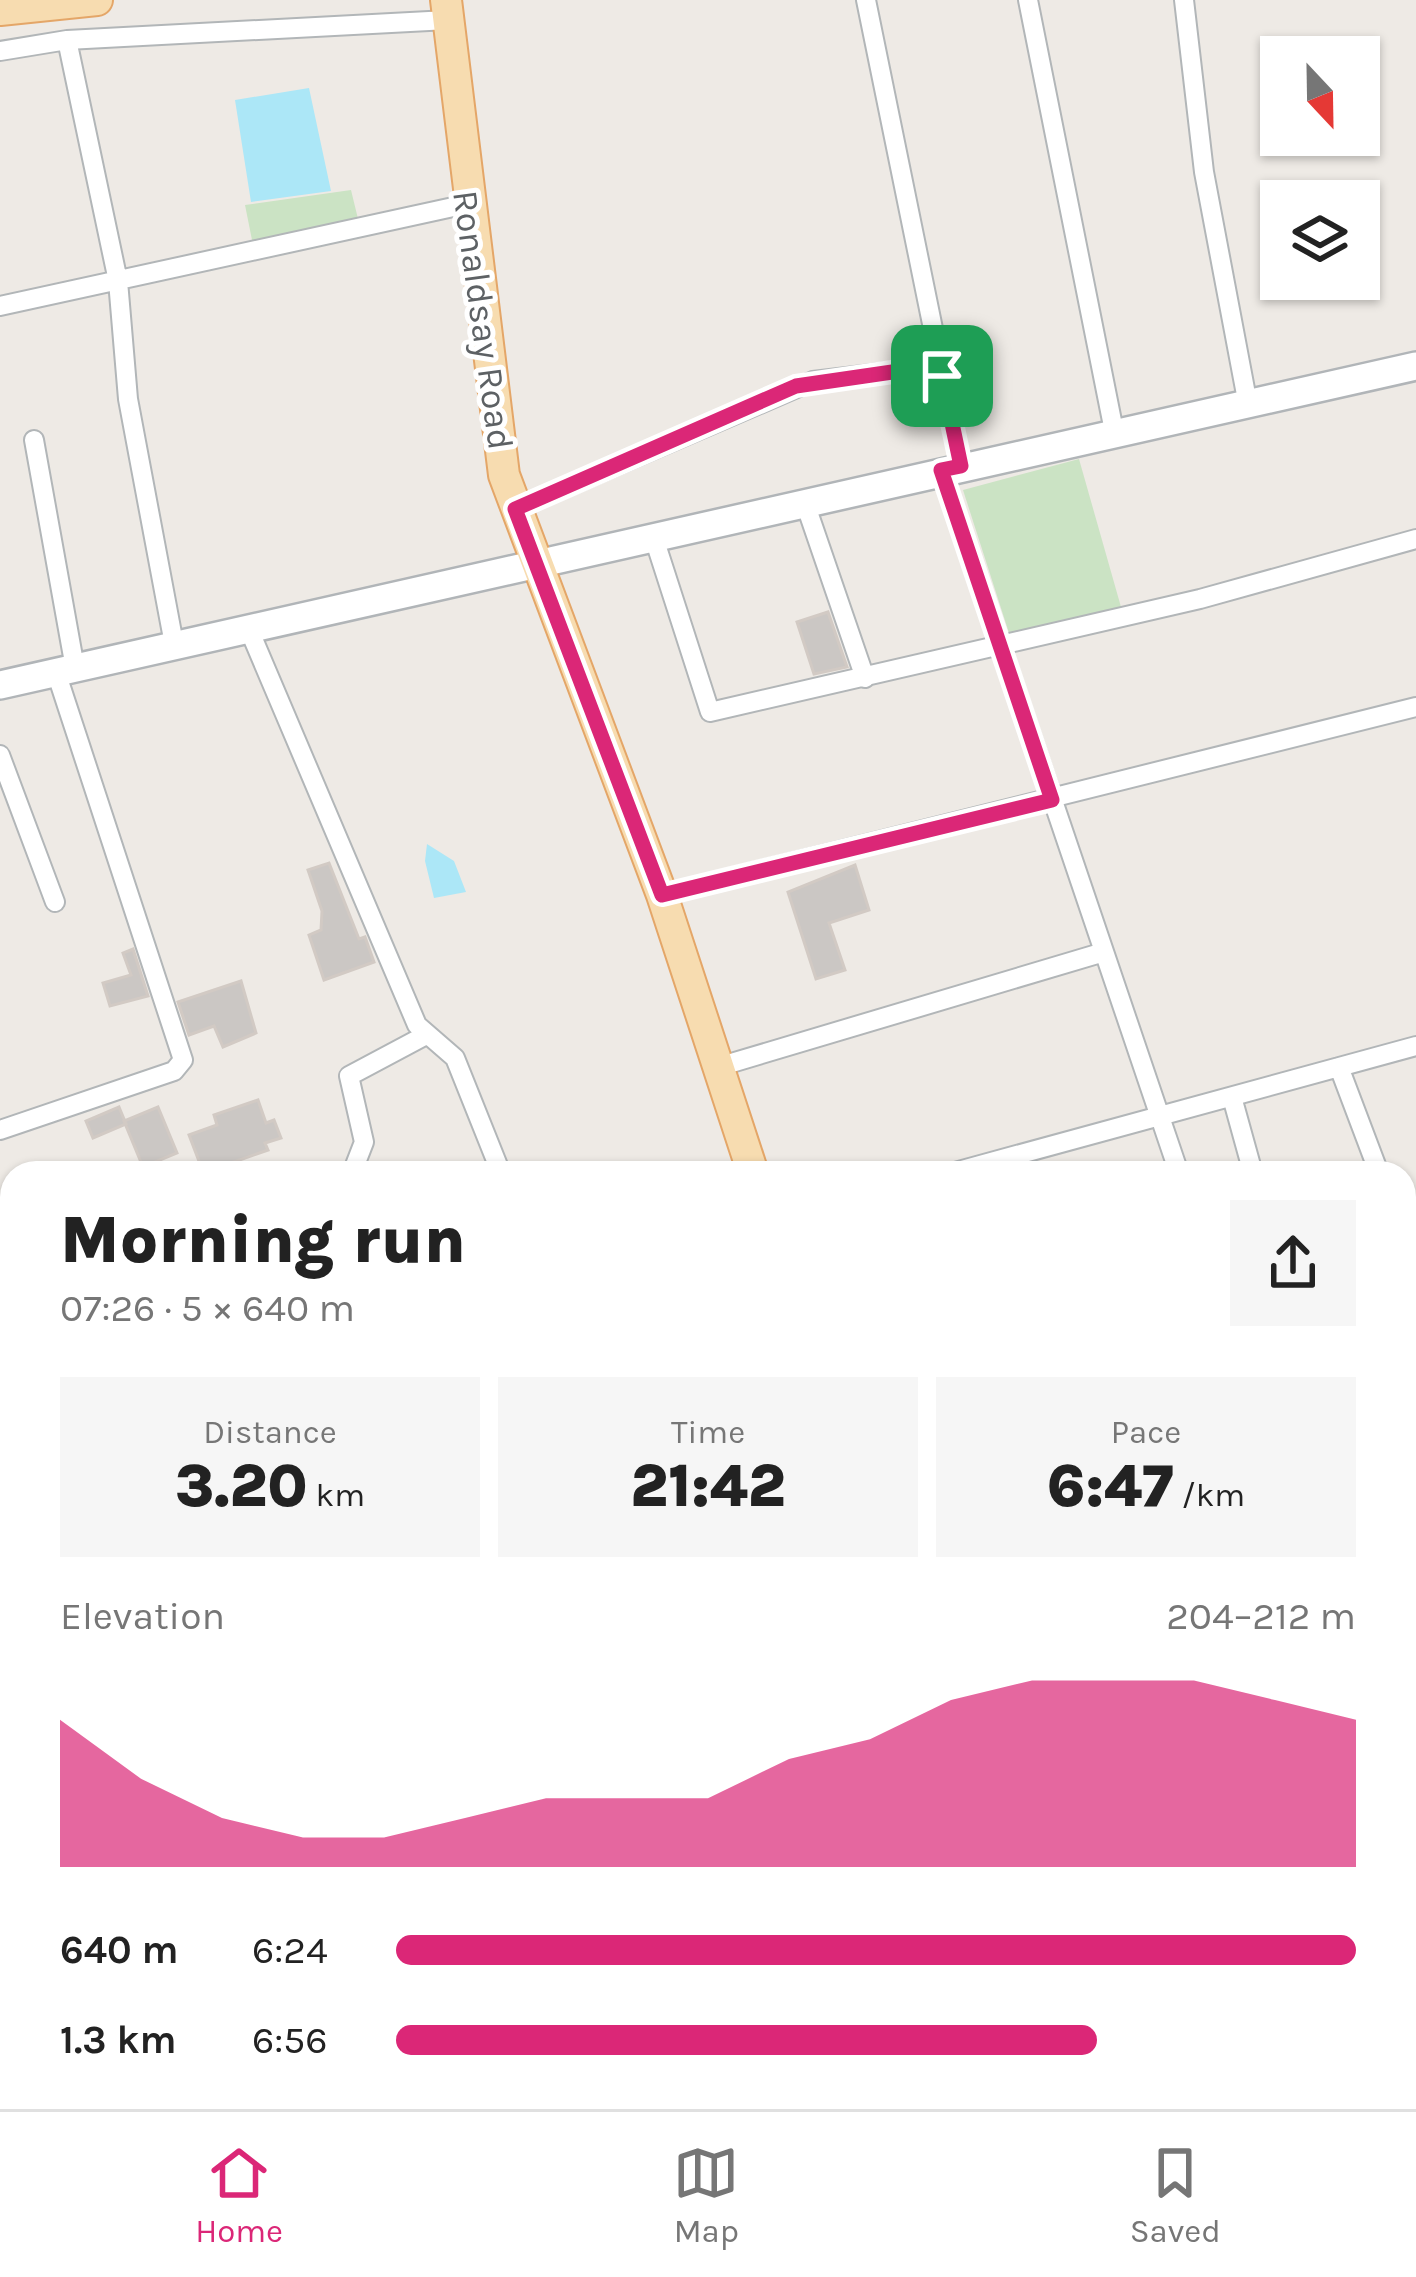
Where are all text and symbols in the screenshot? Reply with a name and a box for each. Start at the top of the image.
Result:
north arrow [1260,36,1380,156]
map controls [1260,36,1380,300]
button: layers [1260,180,1380,300]
street label: Ronaldsay Road [444,188,522,452]
pin [891,325,993,427]
icon: arrive [909,343,975,409]
button: share [1230,1200,1356,1326]
text: Morning run [60,1201,466,1279]
text: 07:26 · 5 × 640 m [60,1285,355,1331]
text: Distance [203,1413,337,1451]
text: Time [671,1413,745,1451]
text: Pace [1111,1413,1181,1451]
text: 3.20 [175,1451,308,1521]
text: 21:42 [630,1451,786,1521]
text: 6:47 [1047,1451,1174,1521]
text: km [308,1476,365,1514]
text: /km [1174,1476,1245,1514]
text: Elevation [60,1593,225,1639]
text: 204–212 m [1166,1593,1356,1639]
text: 640 m [60,1927,178,1973]
text: 6:24 [252,1927,328,1973]
text: 1.3 km [60,2017,177,2063]
text: 6:56 [252,2017,328,2063]
tab: Home [195,2140,283,2250]
tab: Map [673,2140,739,2250]
tab: Saved [1130,2140,1221,2250]

